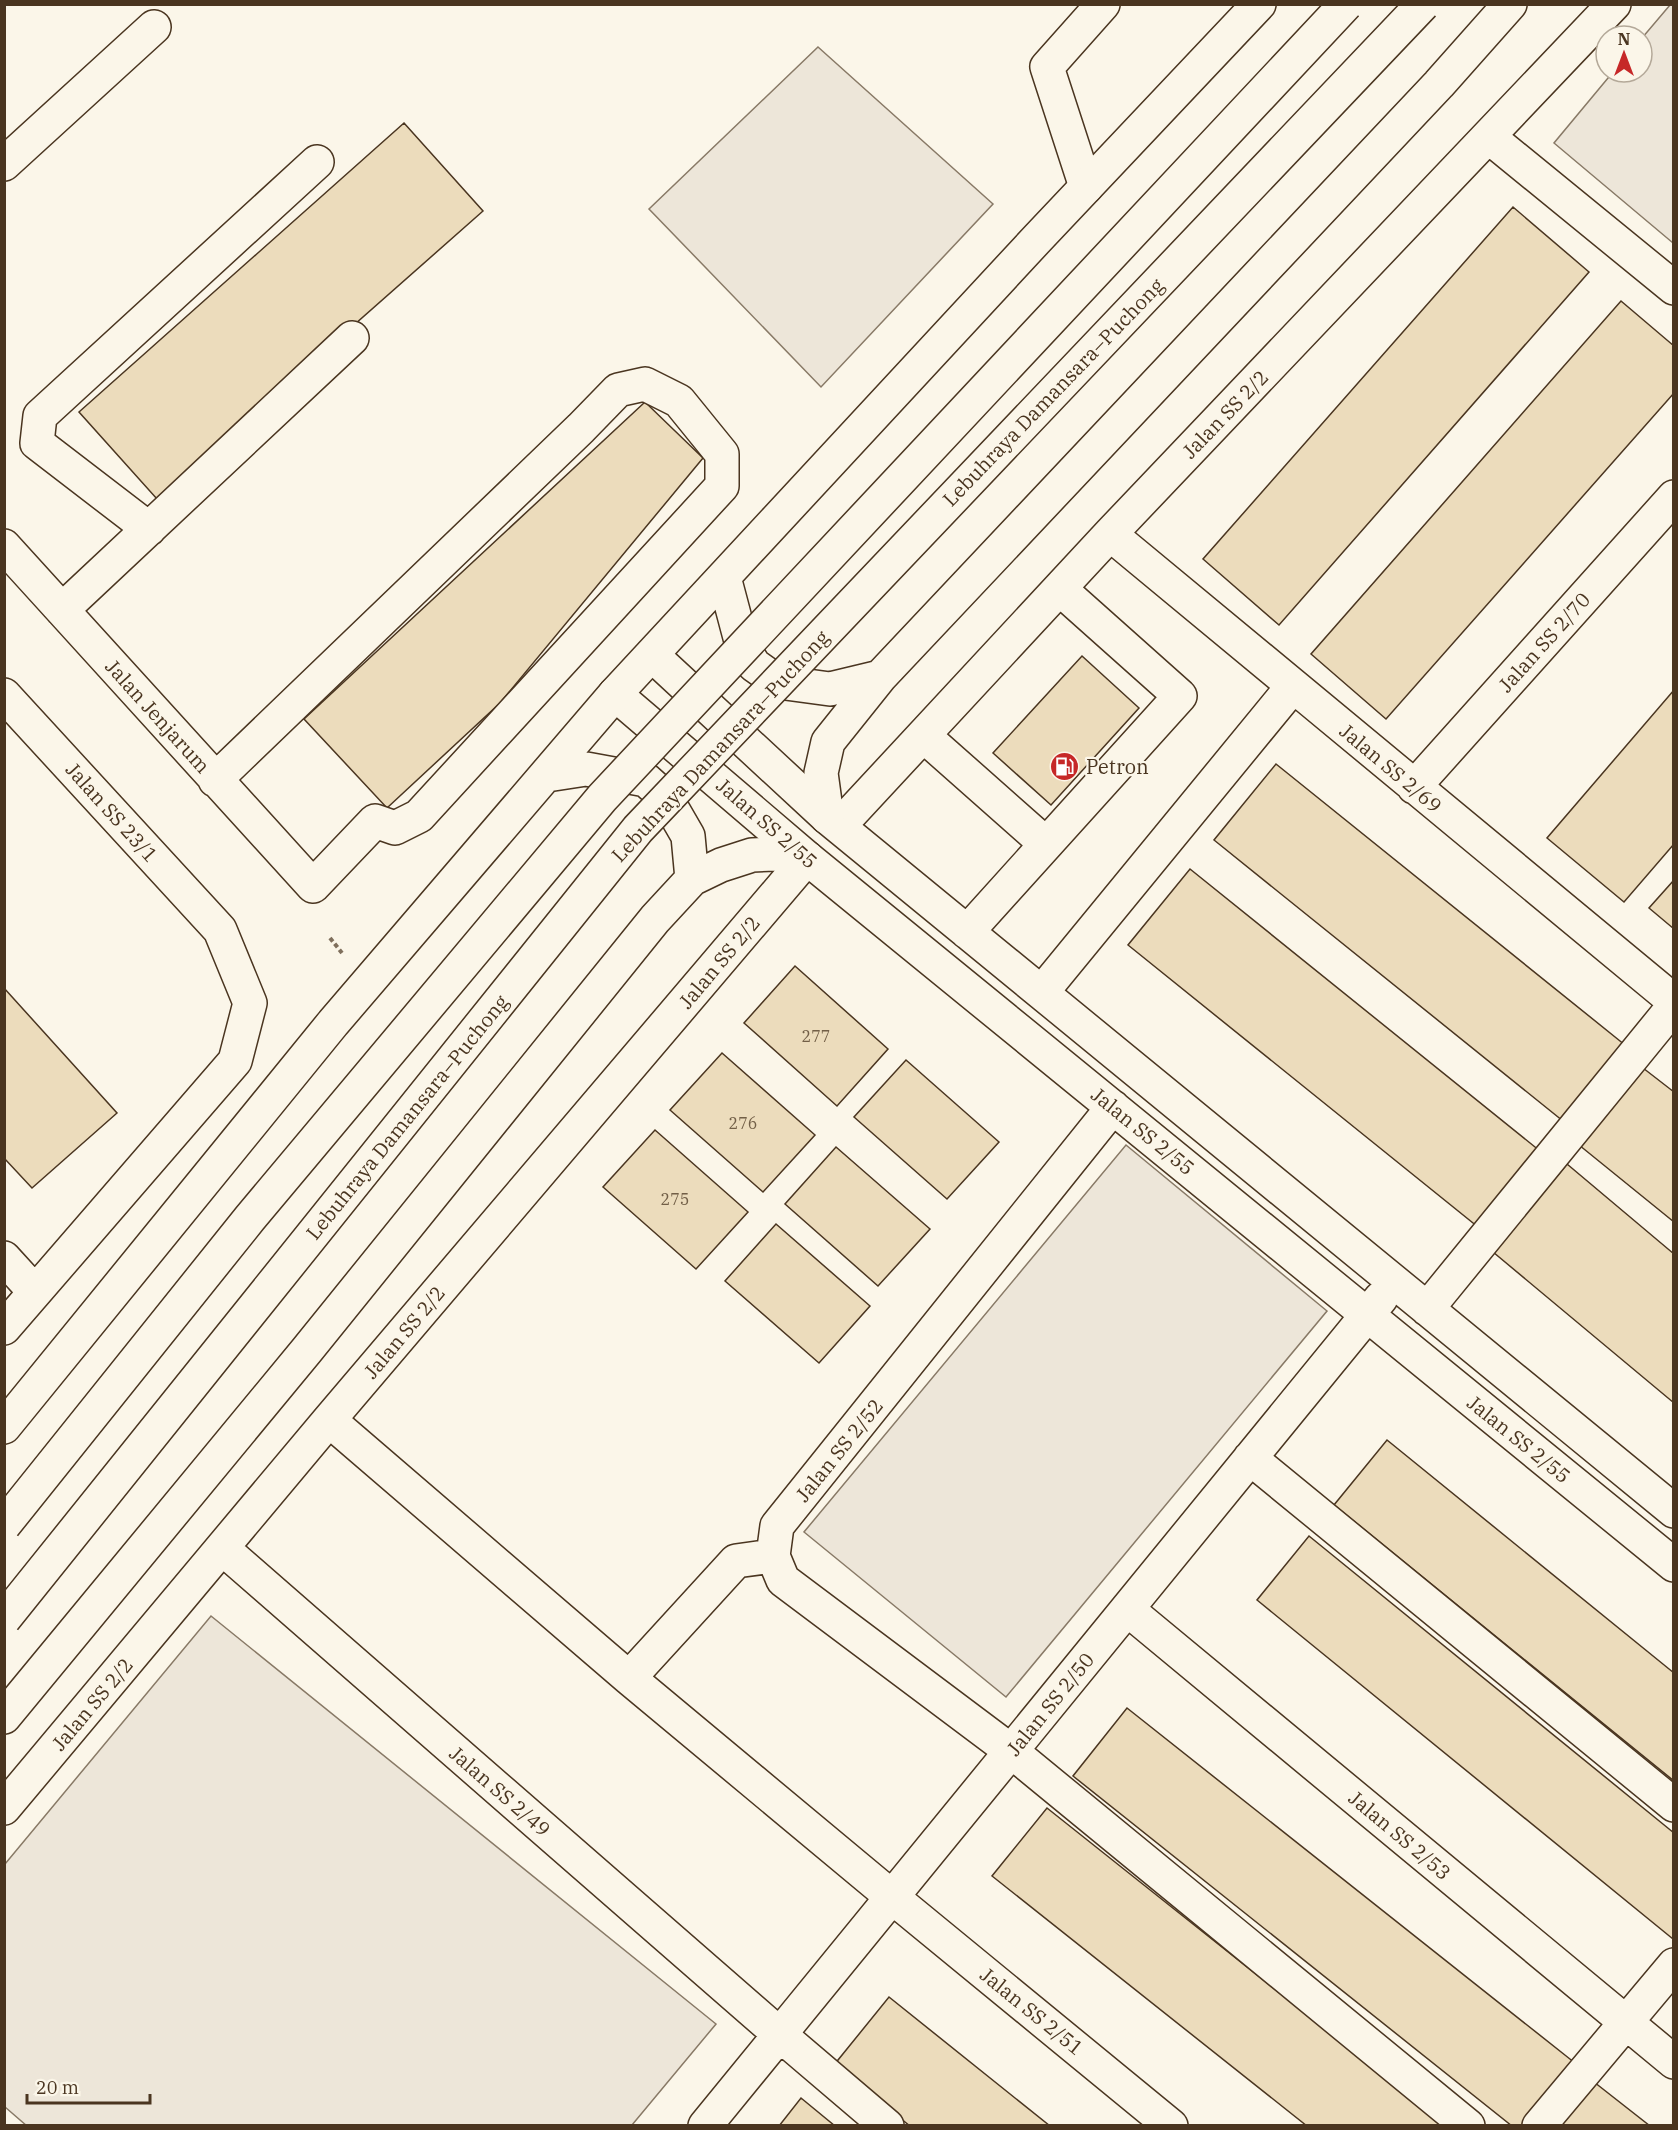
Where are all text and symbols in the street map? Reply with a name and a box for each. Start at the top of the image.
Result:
north arrow [1594,24,1654,84]
text: N [1618,29,1630,49]
street label: Lebuhraya Damansara–Puchong [936,272,1170,512]
street label: Jalan SS 2/2 [1176,364,1274,464]
street label: Jalan SS 2/70 [1492,586,1596,698]
street label: Lebuhraya Damansara–Puchong [605,624,835,868]
street label: Jalan Jenjarum [100,653,216,779]
street label: Jalan SS 2/69 [1334,717,1448,819]
fuel station icon: Petron [1049,750,1081,782]
place label: Petron [1086,753,1149,780]
street label: Jalan SS 23/1 [60,756,164,868]
street label: Jalan SS 2/55 [711,772,823,874]
street label: Jalan SS 2/2 [672,910,766,1014]
street label: Lebuhraya Damansara–Puchong [300,989,514,1245]
house number: 277 [802,1026,830,1046]
street label: Jalan SS 2/55 [1086,1081,1200,1181]
house number: 276 [729,1113,757,1133]
house number: 275 [661,1189,689,1209]
street label: Jalan SS 2/2 [357,1280,451,1384]
street label: Jalan SS 2/55 [1462,1389,1576,1489]
street label: Jalan SS 2/52 [789,1393,889,1507]
street label: Jalan SS 2/50 [1000,1647,1100,1761]
street label: Jalan SS 2/2 [45,1652,139,1756]
street label: Jalan SS 2/49 [444,1740,556,1842]
street label: Jalan SS 2/53 [1343,1784,1457,1886]
street label: Jalan SS 2/51 [975,1961,1089,2061]
scale bar [27,2067,150,2105]
text: 20 m [36,2076,79,2099]

